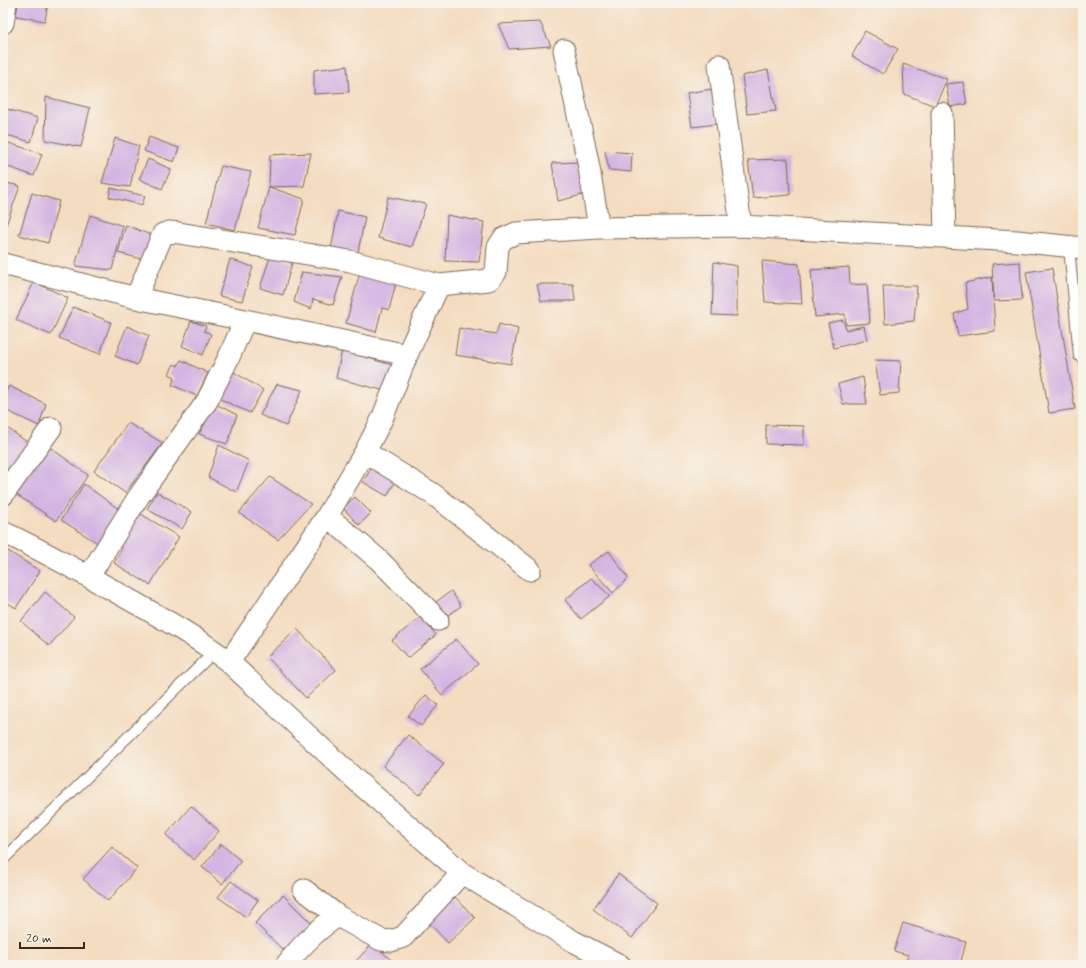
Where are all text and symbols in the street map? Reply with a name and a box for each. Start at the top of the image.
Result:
scale bar [20,924,84,950]
text: 20 m [26,931,52,947]

